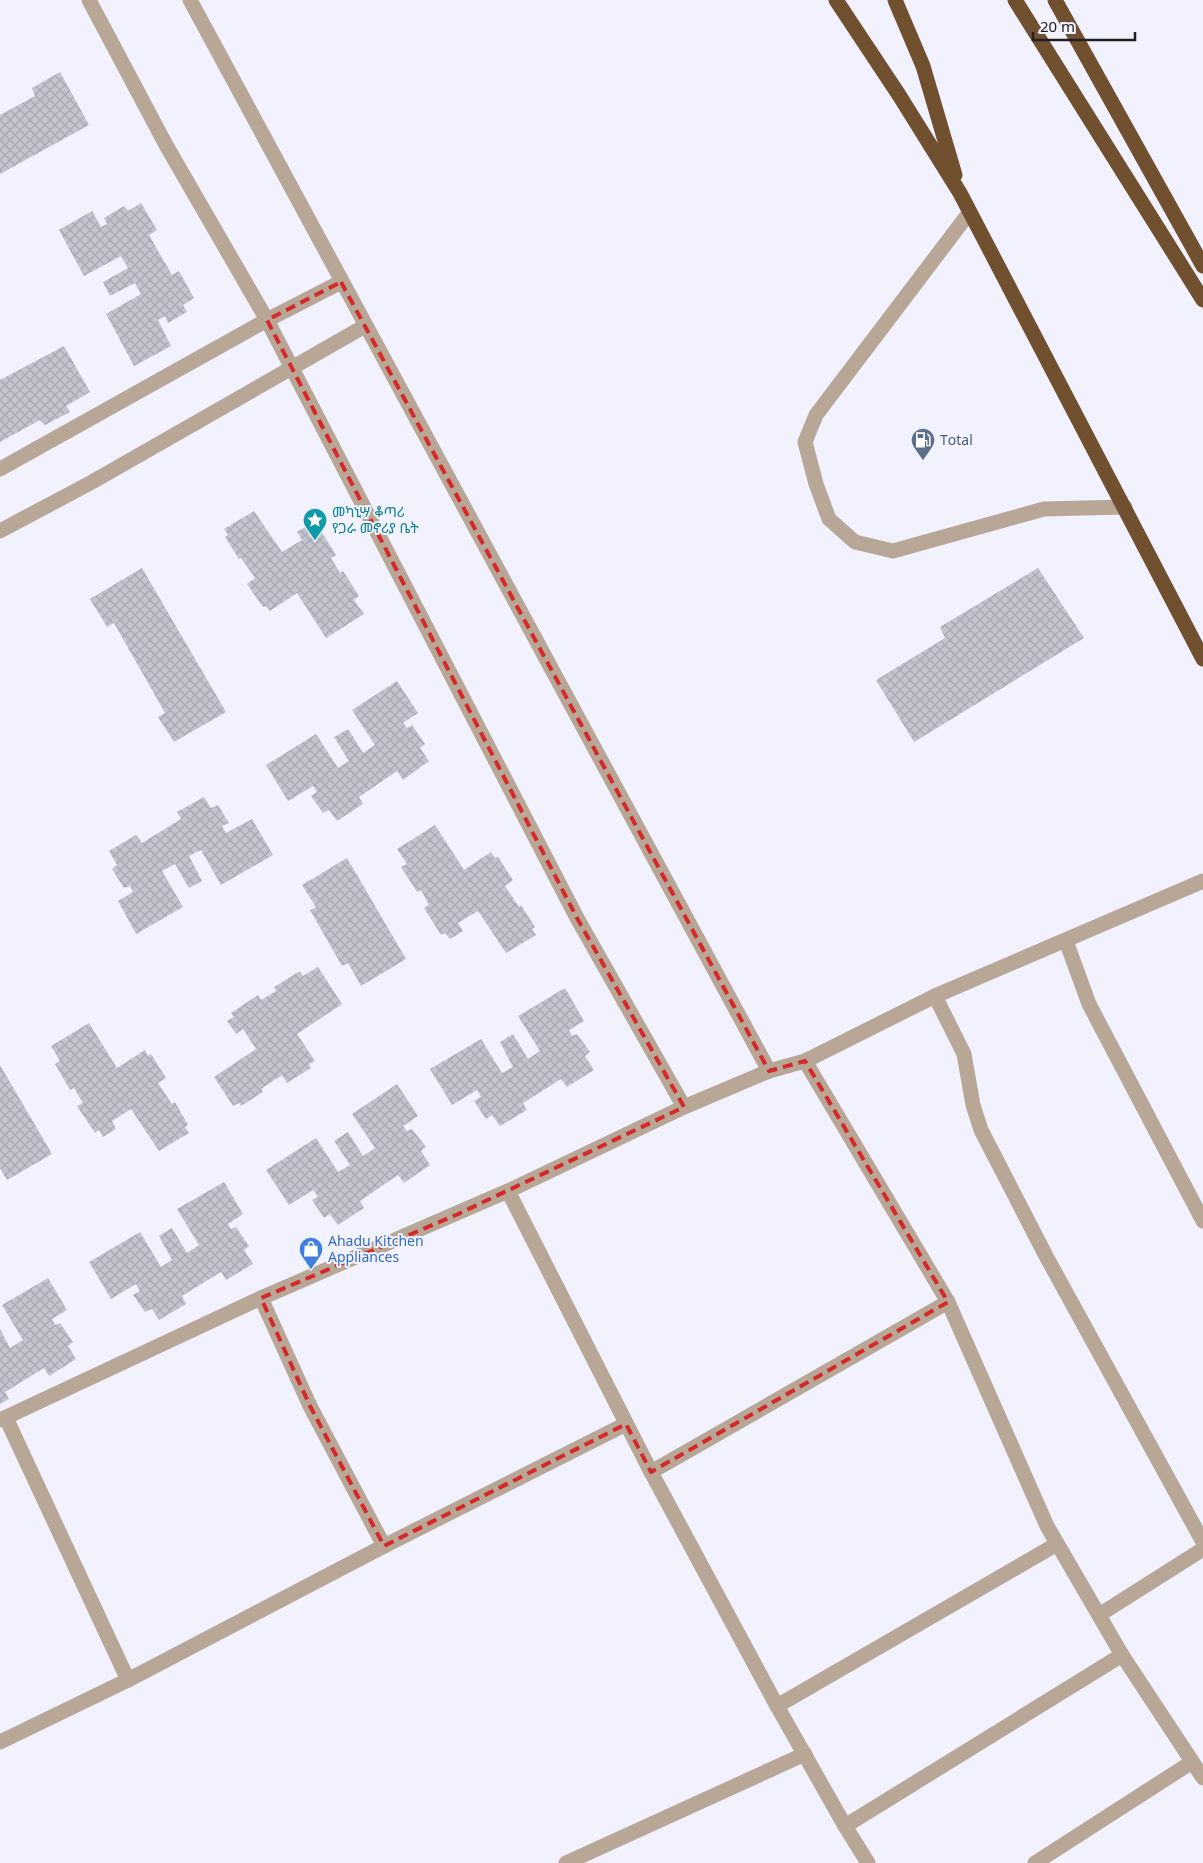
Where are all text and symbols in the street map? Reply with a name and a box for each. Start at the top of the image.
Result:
scale bar [1033,10,1136,42]
text: 20 m [1040,16,1075,36]
fuel station icon: Total [910,427,936,461]
place label: Total [940,430,973,449]
place label: መካኒሣ ቆጣሪ የጋራ መኖሪያ ቤት [332,502,419,537]
place icon: መካኒሣ ቆጣሪ የጋራ መኖሪያ ቤት [302,507,328,541]
place label: Ahadu Kitchen Appliances [328,1231,424,1266]
shop icon: Ahadu Kitchen Appliances [298,1236,324,1270]

